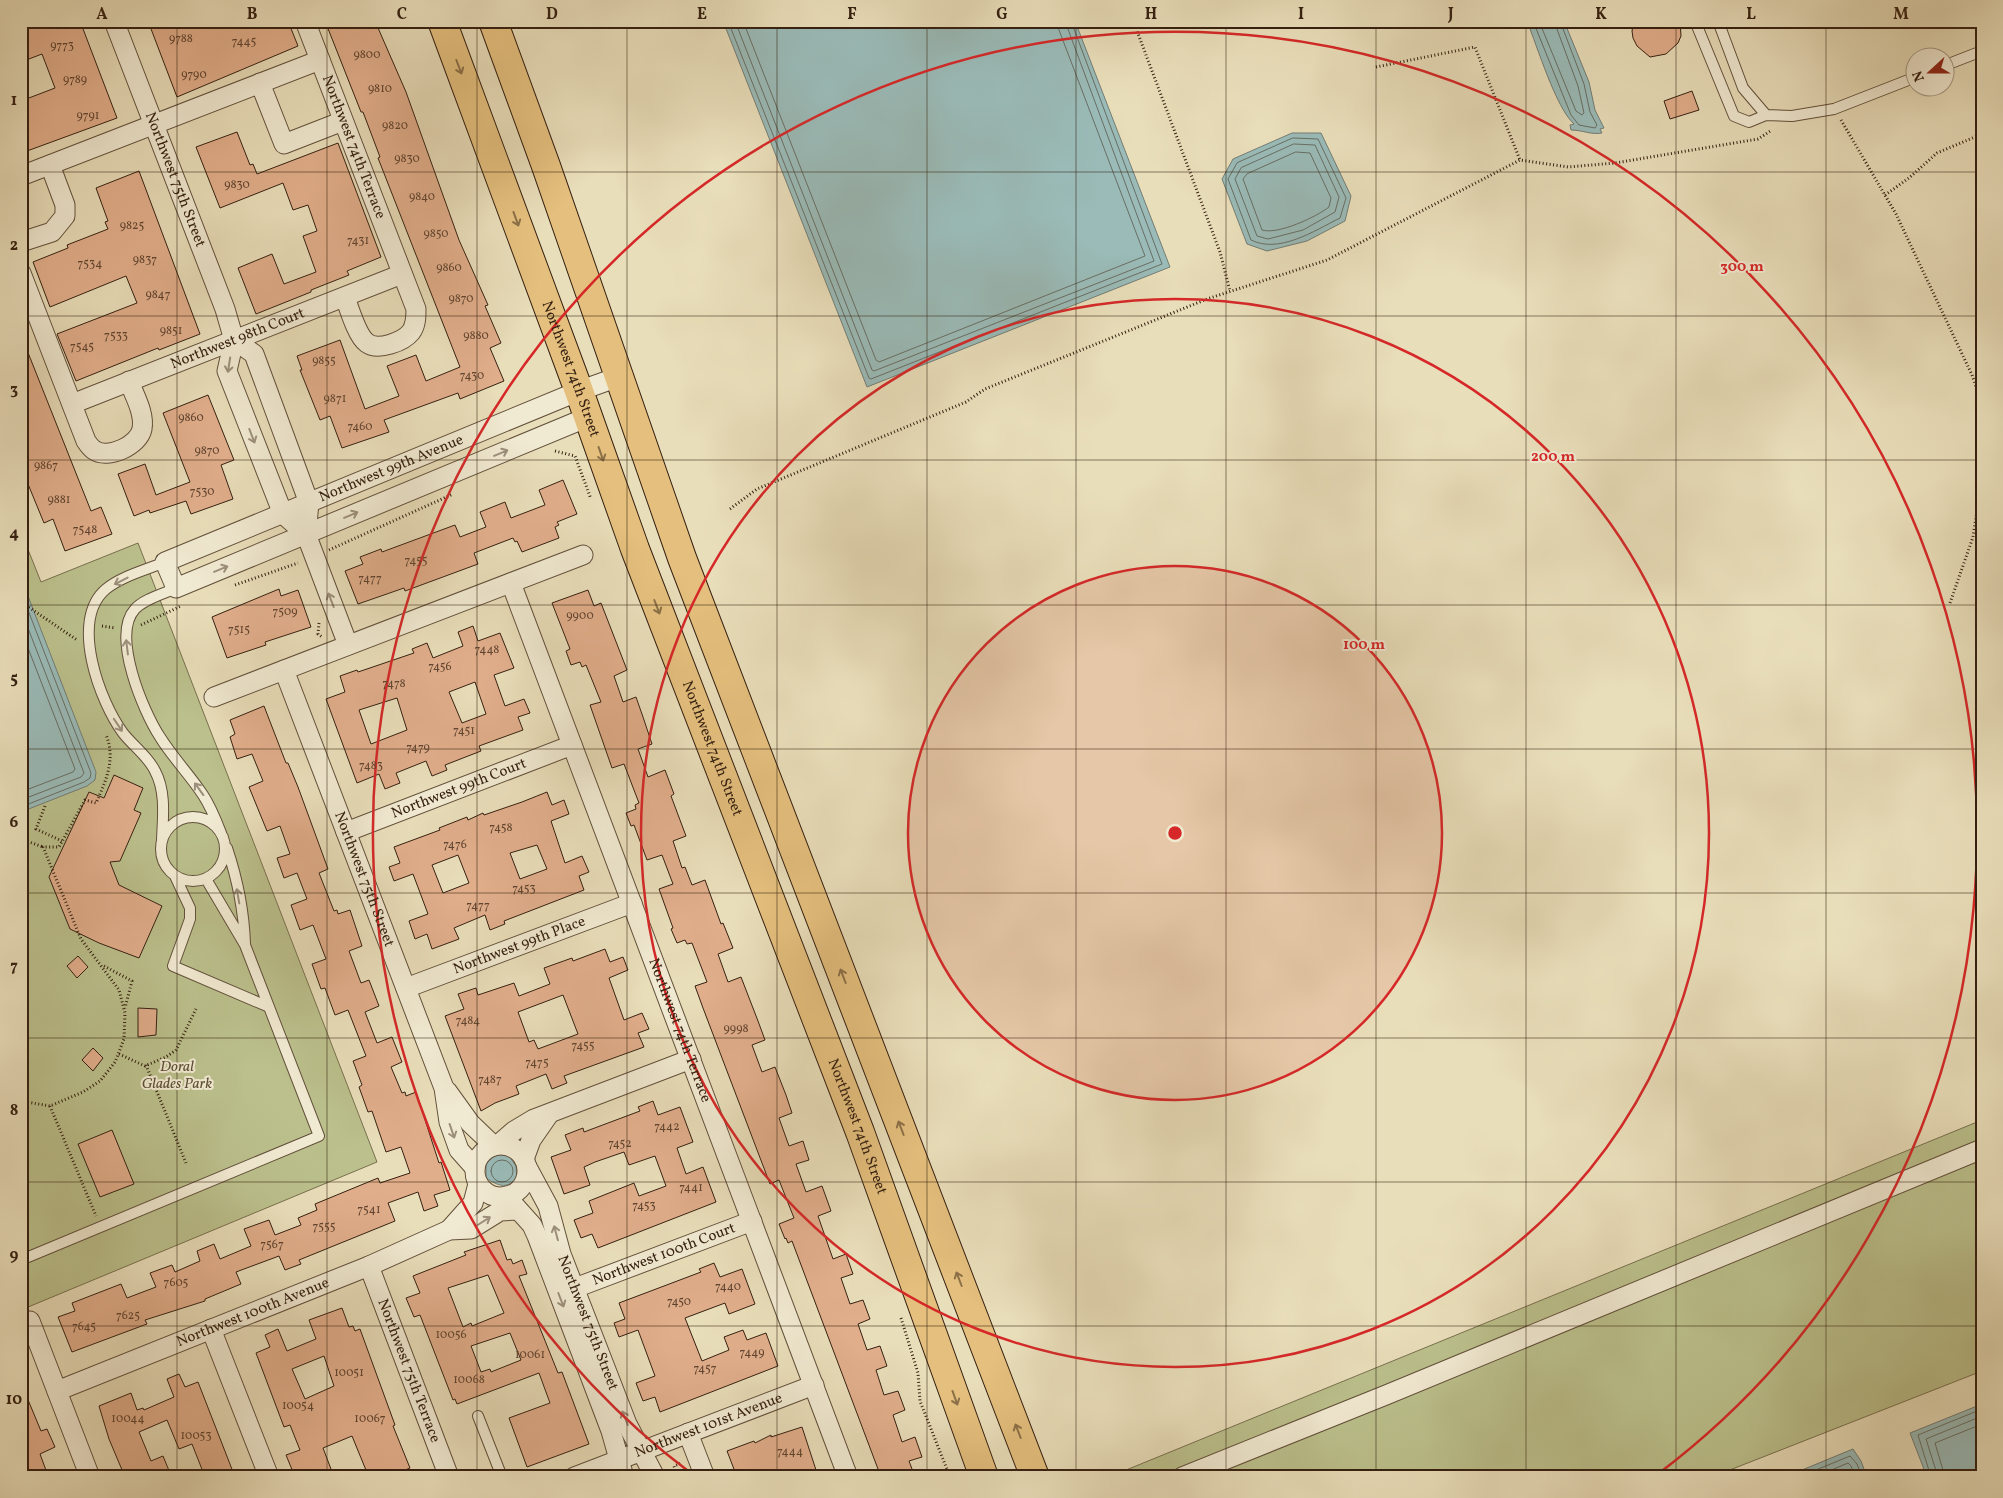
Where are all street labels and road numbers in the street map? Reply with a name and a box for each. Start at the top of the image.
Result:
street label: Northwest 74th Terrace [316,72,391,222]
street label: Northwest 75th Street [140,109,211,250]
street label: Northwest 74th Street [536,298,605,440]
street label: Northwest 98th Court [167,303,308,375]
street label: Northwest 99th Avenue [316,429,467,508]
street label: Northwest 74th Street [676,678,748,819]
street label: Northwest 99th Court [388,753,529,824]
street label: Northwest 75th Street [329,808,400,950]
street label: Northwest 99th Place [450,911,588,980]
street label: Northwest 74th Terrace [643,955,716,1105]
street label: Northwest 74th Street [822,1056,892,1197]
street label: Northwest 100th Court [589,1218,738,1291]
street label: Northwest 75th Street [552,1252,624,1394]
street label: Northwest 100th Avenue [173,1272,332,1353]
street label: Northwest 75th Terrace [372,1296,446,1446]
street label: Northwest 101st Avenue [631,1388,785,1463]

